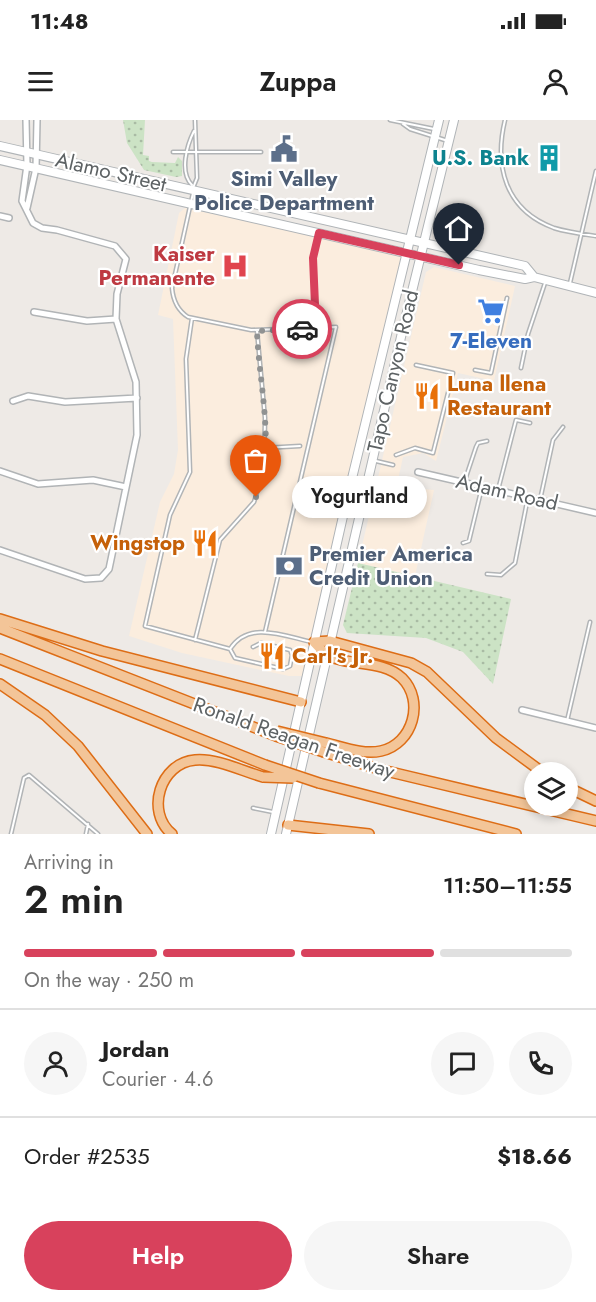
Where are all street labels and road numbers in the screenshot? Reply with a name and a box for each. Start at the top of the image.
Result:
street label: Alamo Street [53,145,169,199]
street label: Tapo Canyon Road [360,287,426,455]
street label: Adam Road [453,466,561,518]
street label: Ronald Reagan Freeway [189,689,400,787]

